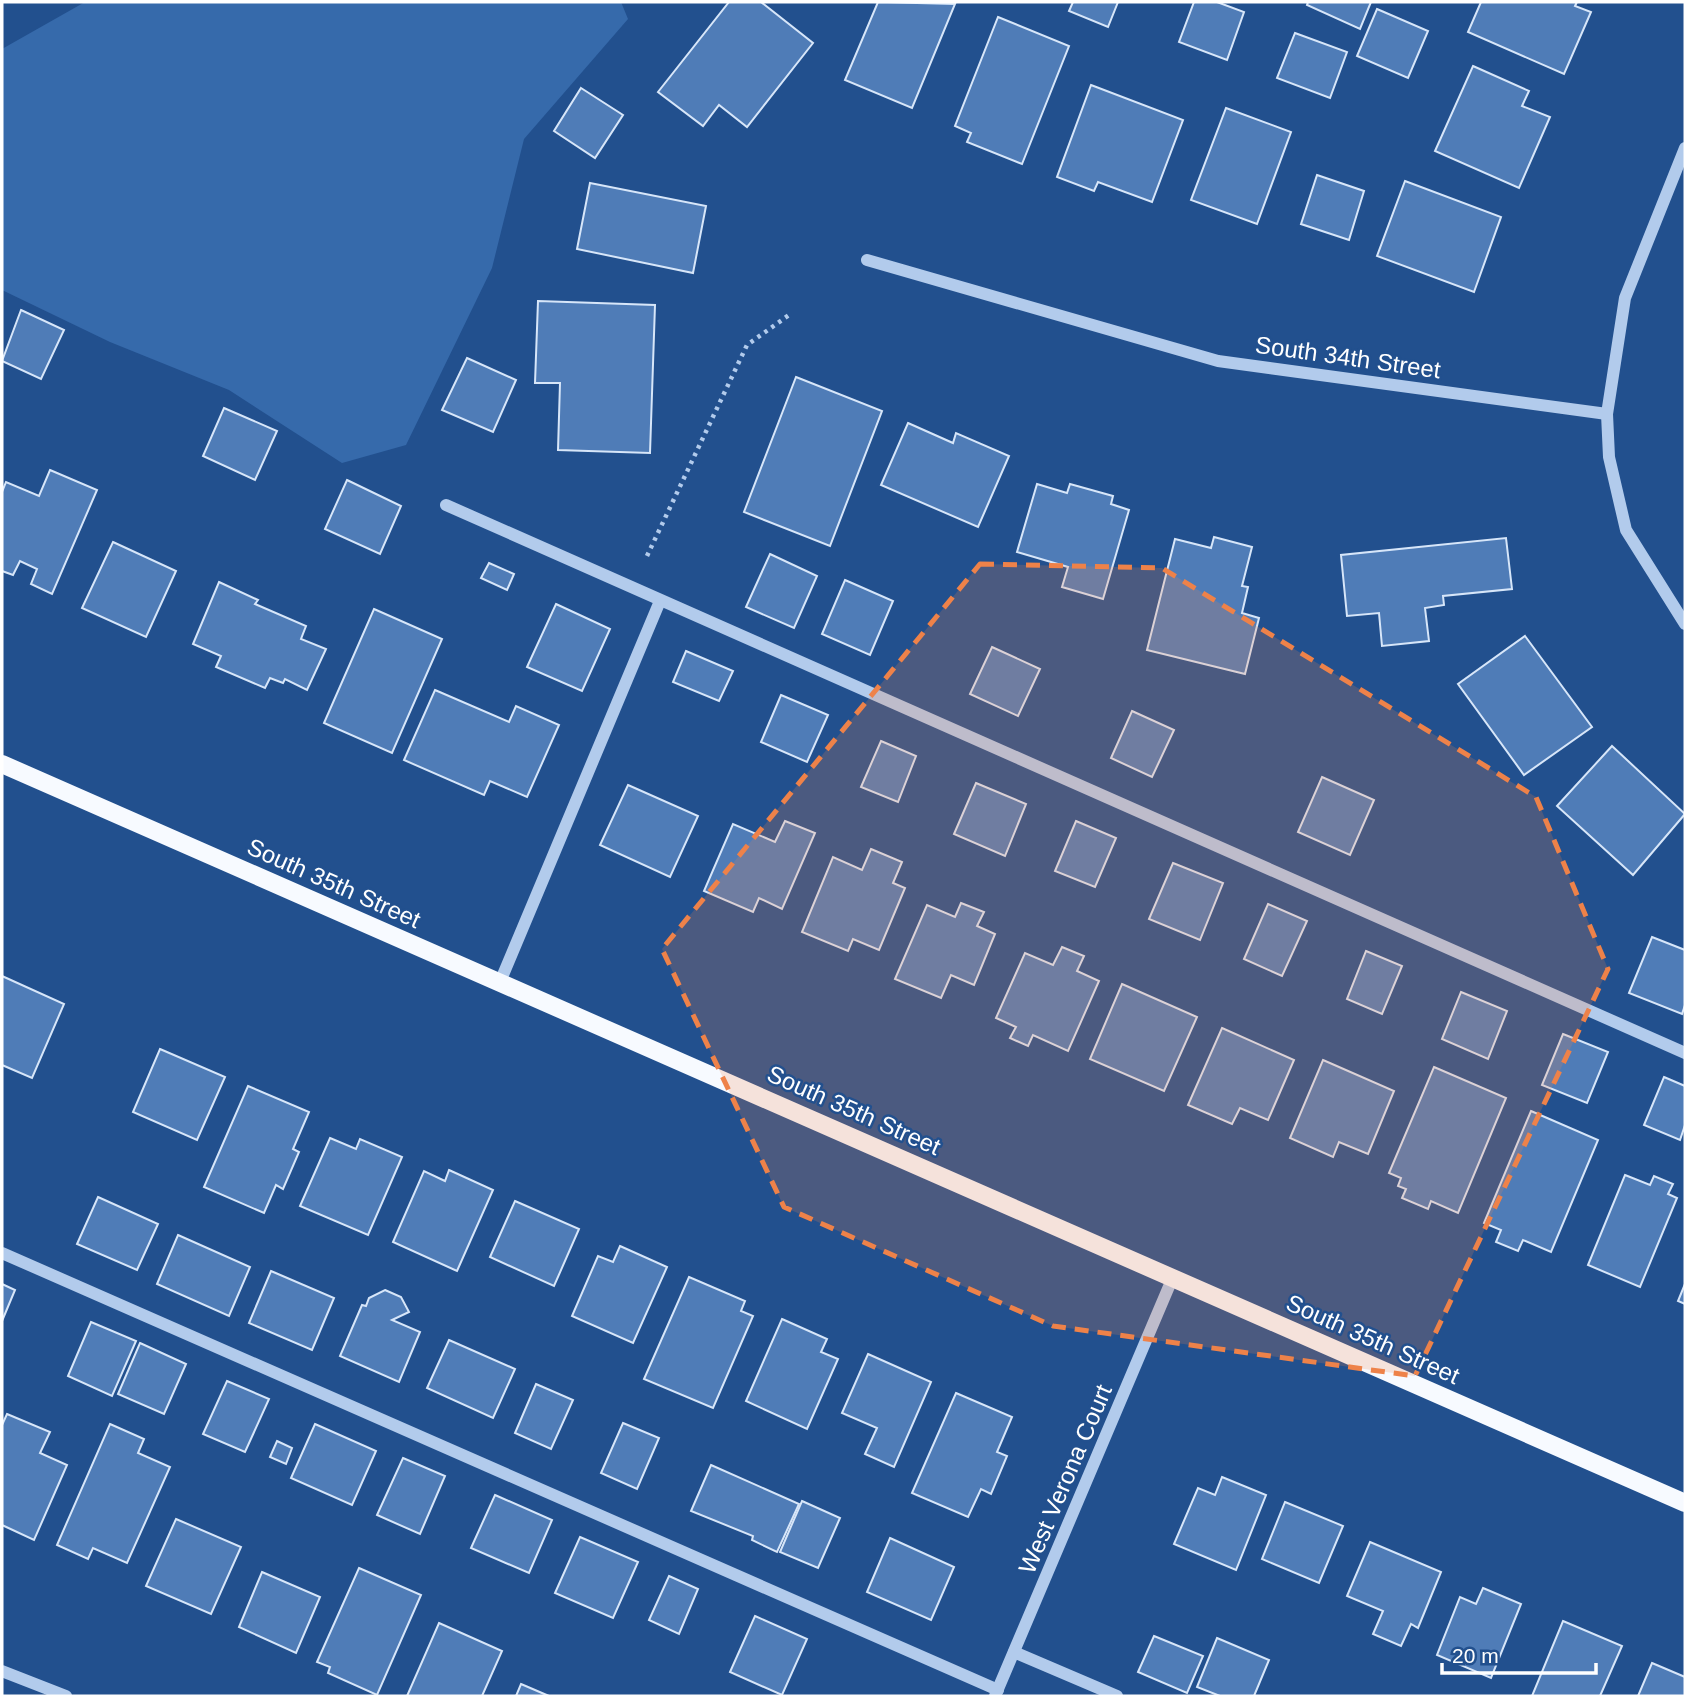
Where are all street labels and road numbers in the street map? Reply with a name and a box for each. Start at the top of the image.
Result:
street label: South 34th Street [1254,331,1443,383]
street label: South 35th Street [243,833,425,933]
street label: South 35th Street [763,1060,945,1160]
street label: South 35th Street [1282,1289,1464,1389]
street label: West Verona Court [1013,1380,1117,1577]

